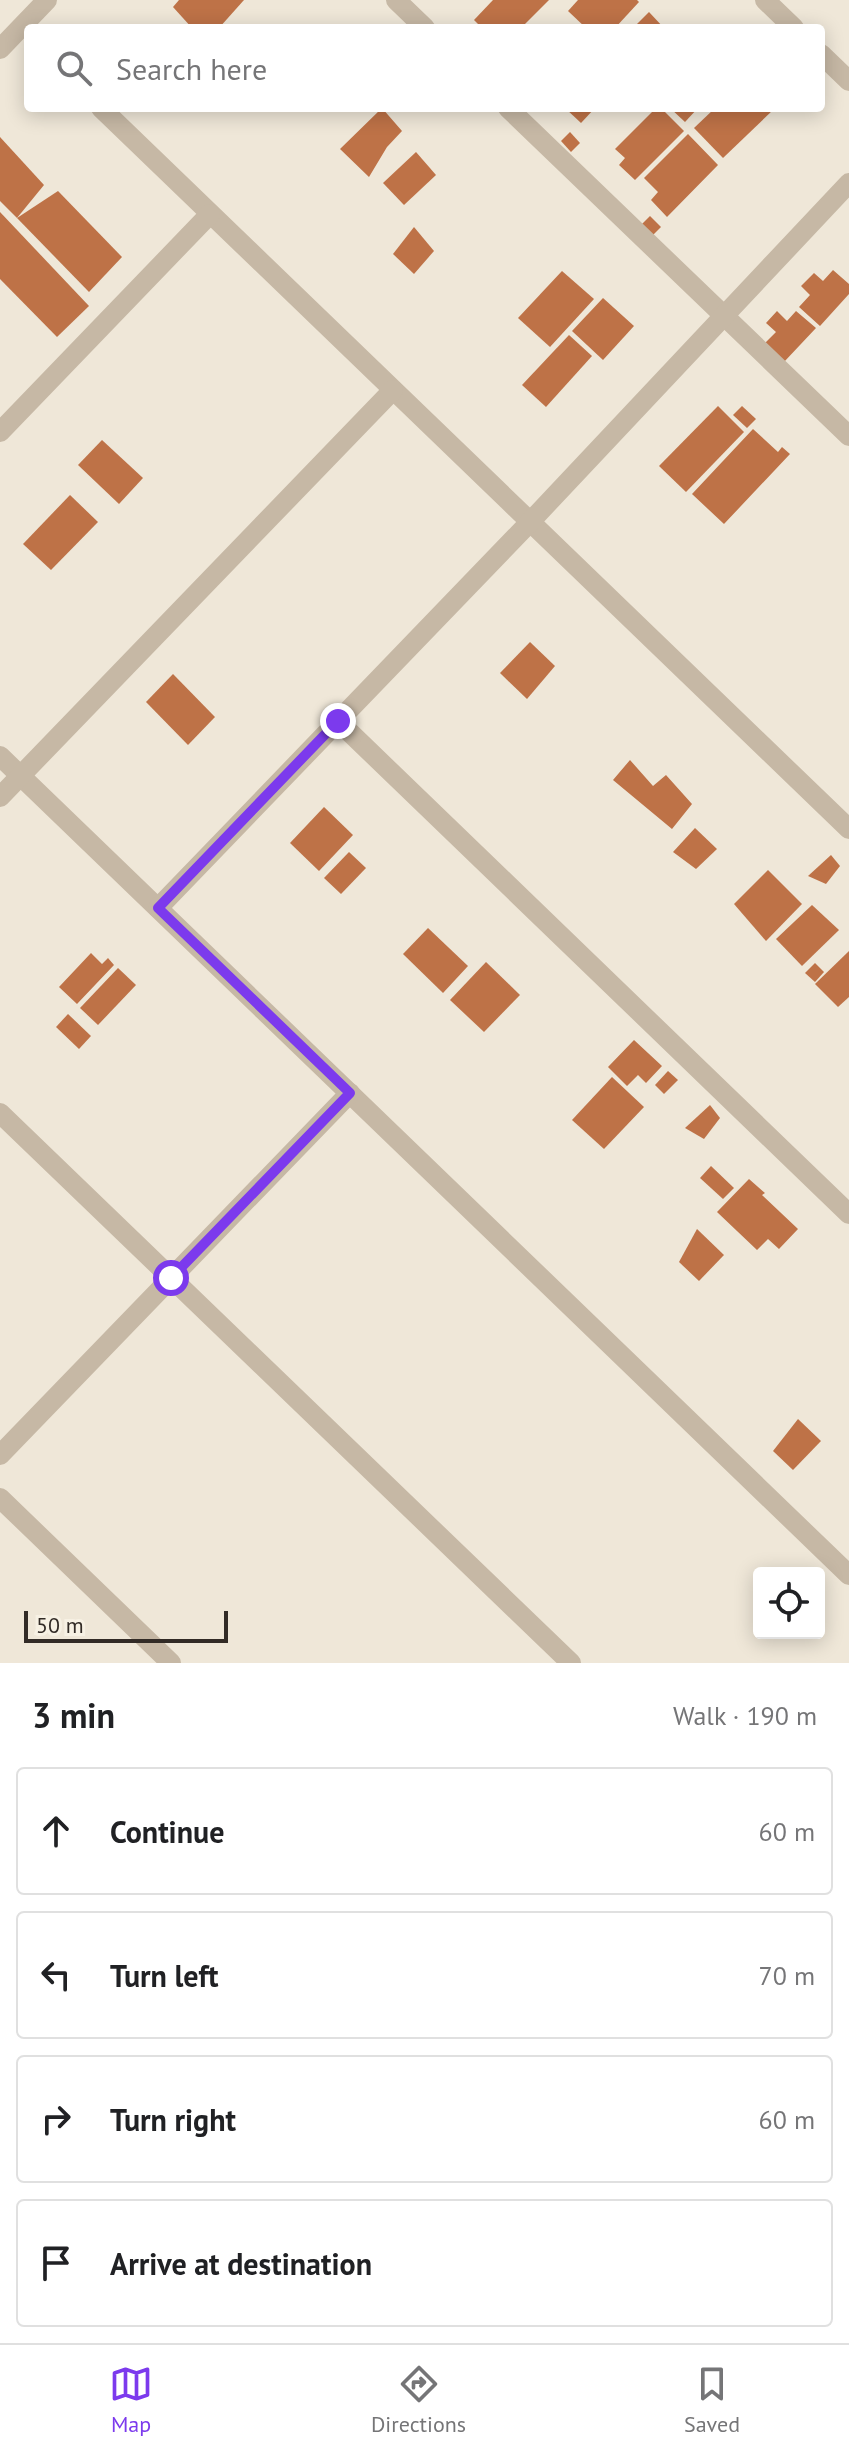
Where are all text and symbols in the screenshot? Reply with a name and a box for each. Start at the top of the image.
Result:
search box [24,24,825,112]
icon: search [52,46,96,90]
text: Search here [116,49,267,88]
route end [320,703,356,739]
route start [153,1260,189,1296]
map controls [753,1567,825,1639]
button: locate [753,1567,825,1639]
scale bar [24,1607,228,1643]
text: 50 m [36,1611,84,1639]
text: 3 min [32,1693,115,1737]
text: Walk · 190 m [673,1699,817,1732]
icon: ahead [34,1809,78,1853]
text: Continue [110,1812,224,1851]
text: 60 m [759,1815,815,1848]
icon: left [34,1953,78,1997]
text: Turn left [110,1956,218,1995]
text: 70 m [759,1959,815,1992]
icon: right [34,2097,78,2141]
text: Turn right [110,2100,236,2139]
text: 60 m [759,2103,815,2136]
icon: arrive [34,2241,78,2285]
text: Arrive at destination [110,2244,372,2283]
tab: Map [109,2362,153,2438]
tab: Directions [371,2362,466,2438]
tab: Saved [684,2362,740,2438]

